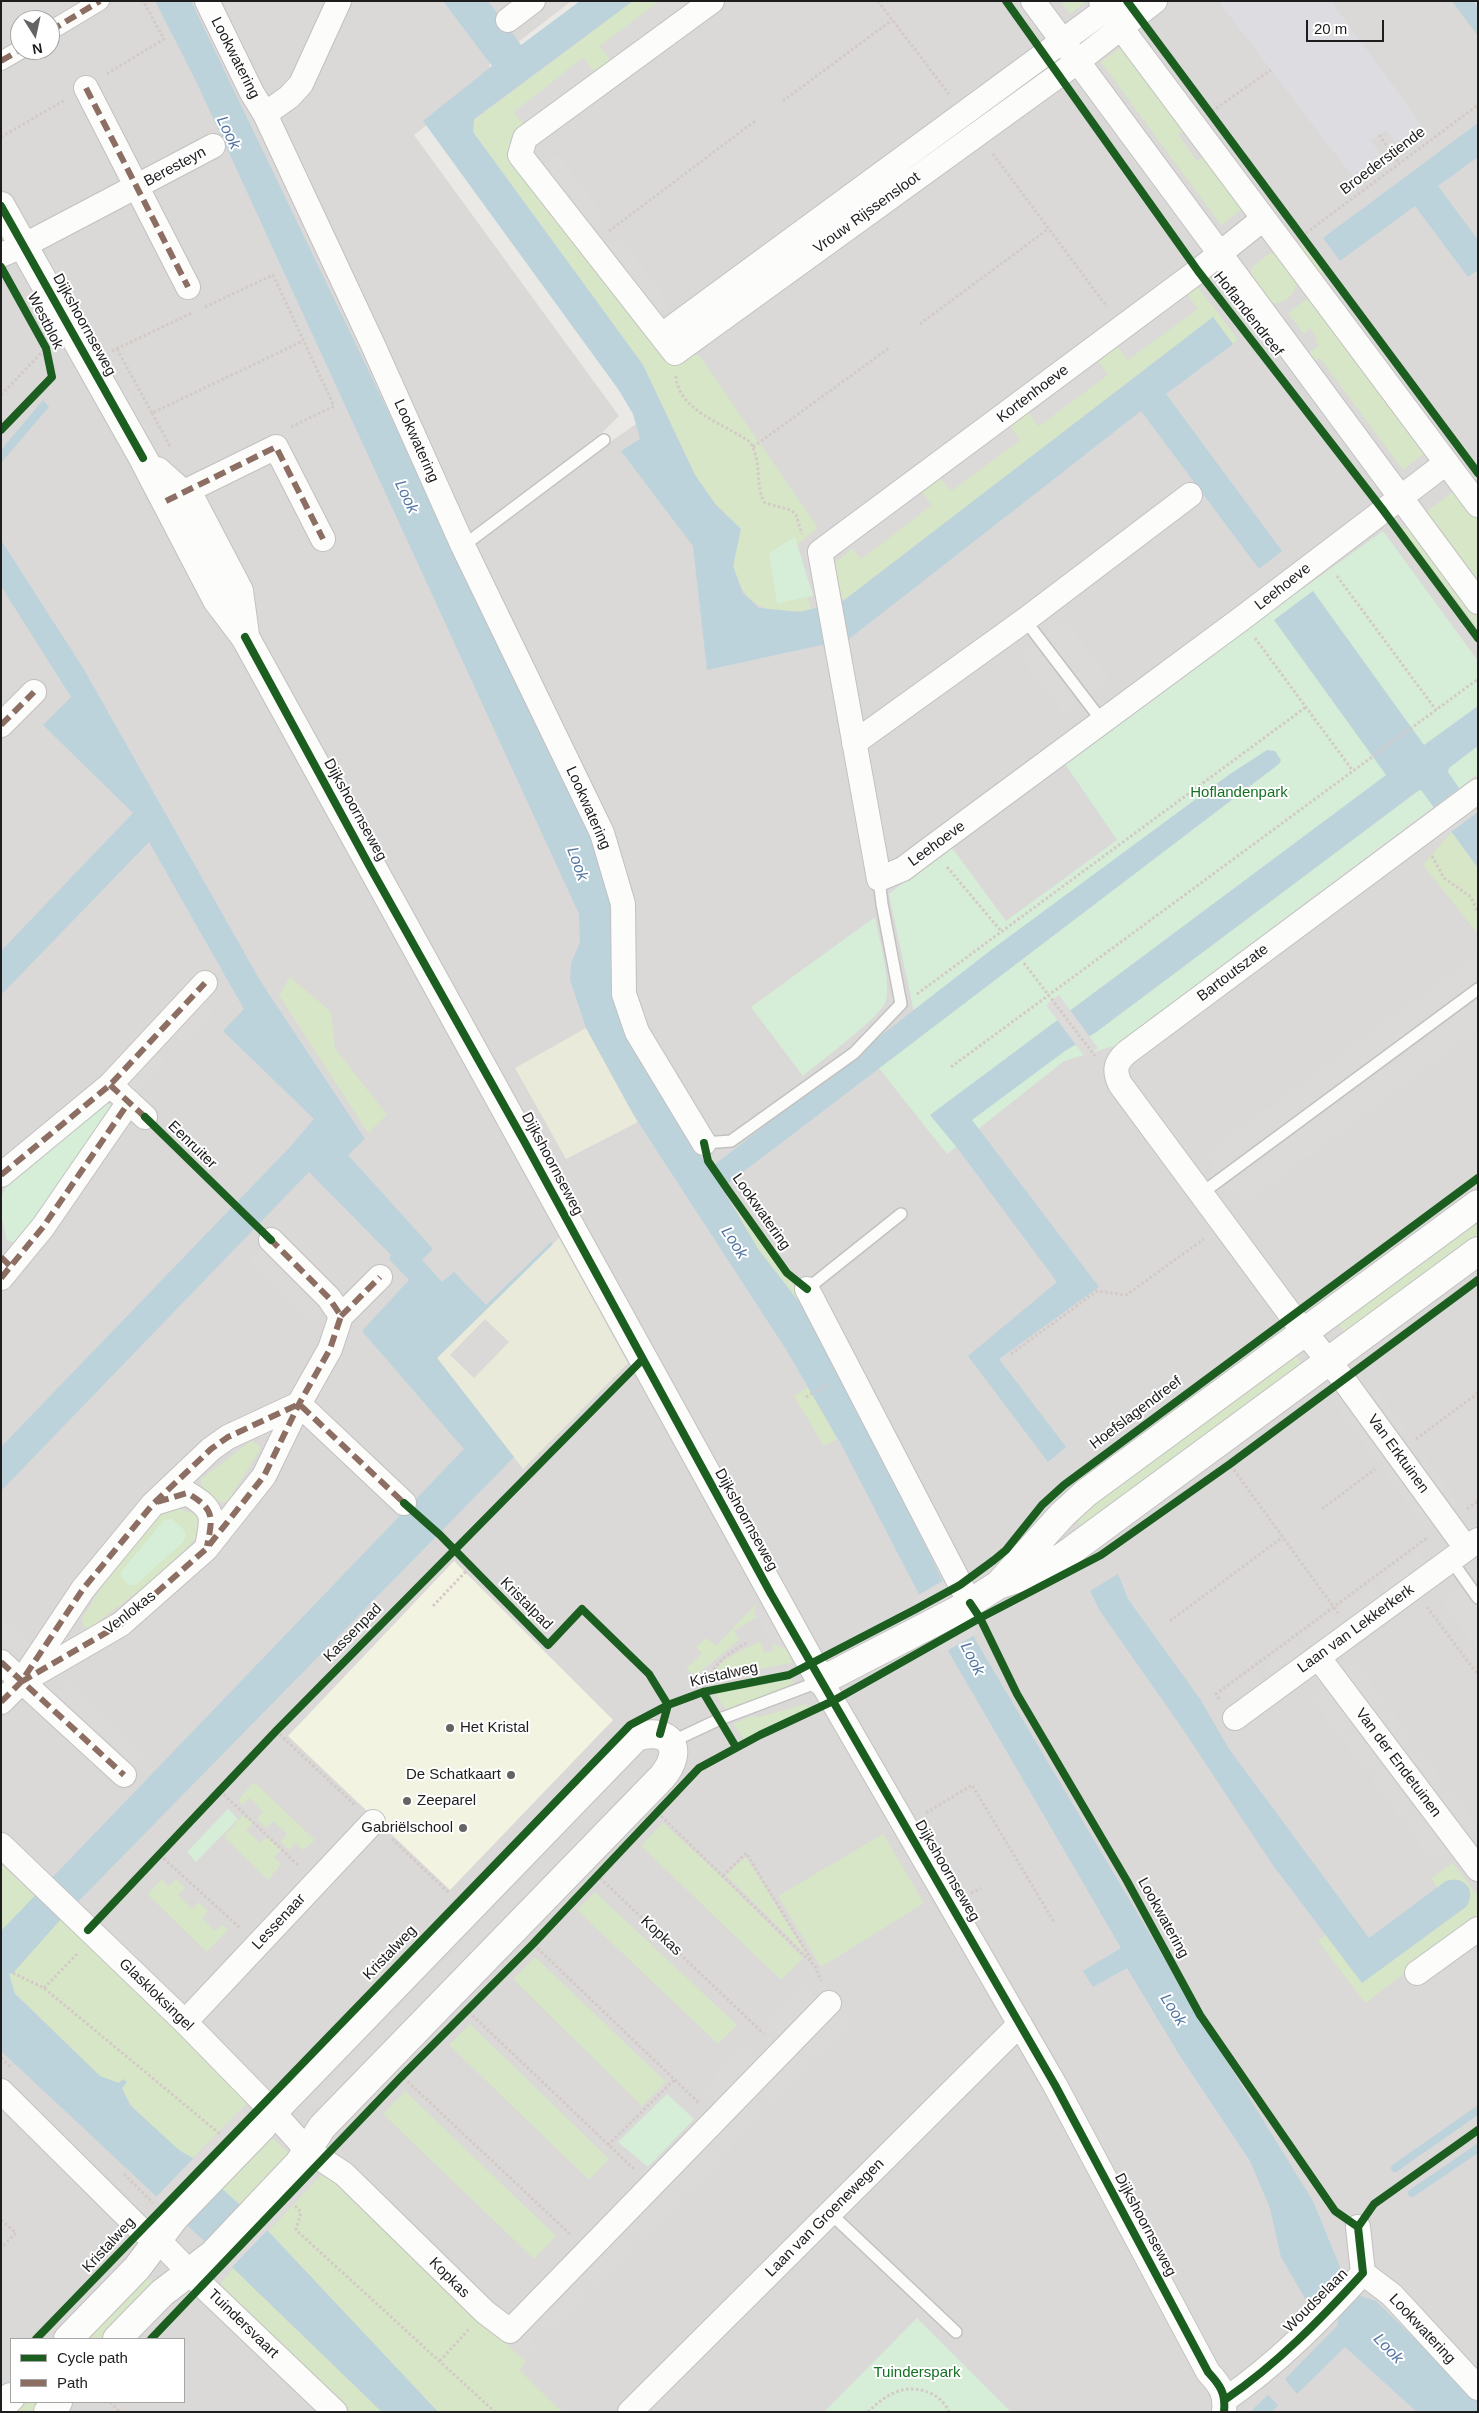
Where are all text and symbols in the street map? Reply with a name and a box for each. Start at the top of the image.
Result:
north arrow [10,10,60,60]
scale bar [1309,10,1386,42]
street label: Lookwatering [207,14,263,102]
text: 20 m [1314,20,1347,37]
text: N [31,40,44,58]
water label: Look [212,113,244,153]
street label: Broederstiende [1337,123,1429,199]
street label: Beresteyn [141,143,209,191]
street label: Vrouw Rijssensloot [810,168,924,258]
street label: Hoflandendreef [1209,268,1287,360]
street label: Dijkshoornseweg [48,271,120,379]
street label: Westblok [23,290,67,352]
street label: Kortenhoeve [994,361,1072,427]
street label: Lookwatering [390,397,442,485]
water label: Look [390,477,422,517]
street label: Leehoeve [1251,560,1315,614]
street label: Dijkshoornseweg [319,756,391,864]
street label: Lookwatering [562,764,614,852]
park label: Hoflandenpark [1190,784,1288,802]
street label: Leehoeve [905,817,969,871]
water label: Look [562,844,592,884]
street label: Bartoutszate [1194,940,1272,1006]
street label: Dijkshoornseweg [517,1109,587,1219]
street label: Eenruiter [164,1117,220,1173]
street label: Lookwatering [728,1170,794,1254]
water label: Look [717,1223,751,1263]
street label: Hoefslagendreef [1087,1373,1185,1453]
street label: Van Erktuinen [1363,1411,1433,1497]
street label: Dijkshoornseweg [710,1466,782,1574]
street label: Kristalpad [496,1574,556,1634]
street label: Laan van Lekkerkerk [1294,1581,1418,1677]
street label: Venlokas [100,1587,160,1639]
street label: Kassenpad [320,1600,386,1666]
water label: Look [956,1639,988,1679]
street label: Kristalweg [688,1658,760,1692]
street label: Van der Endetuinen [1351,1705,1445,1821]
place label: Het Kristal [460,1719,529,1737]
marker: Het Kristal [444,1722,456,1734]
place label: De Schatkaart [406,1766,501,1784]
marker: De Schatkaart [505,1769,517,1781]
place label: Zeeparel [417,1792,476,1810]
marker: Zeeparel [401,1795,413,1807]
street label: Dijkshoornseweg [911,1817,983,1925]
place label: Gabriëlschool [361,1819,453,1837]
marker: Gabriëlschool [457,1822,469,1834]
street label: Lookwatering [1134,1875,1192,1961]
street label: Lessenaar [249,1890,309,1954]
street label: Kopkas [637,1912,685,1960]
street label: Kristalweg [359,1922,421,1984]
street label: Glaskloksingel [115,1955,197,2035]
water label: Look [1156,1990,1190,2030]
street label: Laan van Groenewegen [762,2155,888,2281]
street label: Dijkshoornseweg [1110,2170,1180,2280]
street label: Kristalweg [79,2214,139,2276]
street label: Kopkas [425,2254,473,2302]
street label: Woudselaan [1280,2265,1352,2337]
street label: Tuindersvaart [204,2286,282,2362]
street label: Lookwatering [1385,2290,1459,2368]
water label: Look [1369,2330,1407,2368]
legend [10,2338,185,2403]
text: Cycle path [57,2349,128,2366]
park label: Tuinderspark [874,2364,960,2382]
text: Path [57,2374,88,2391]

